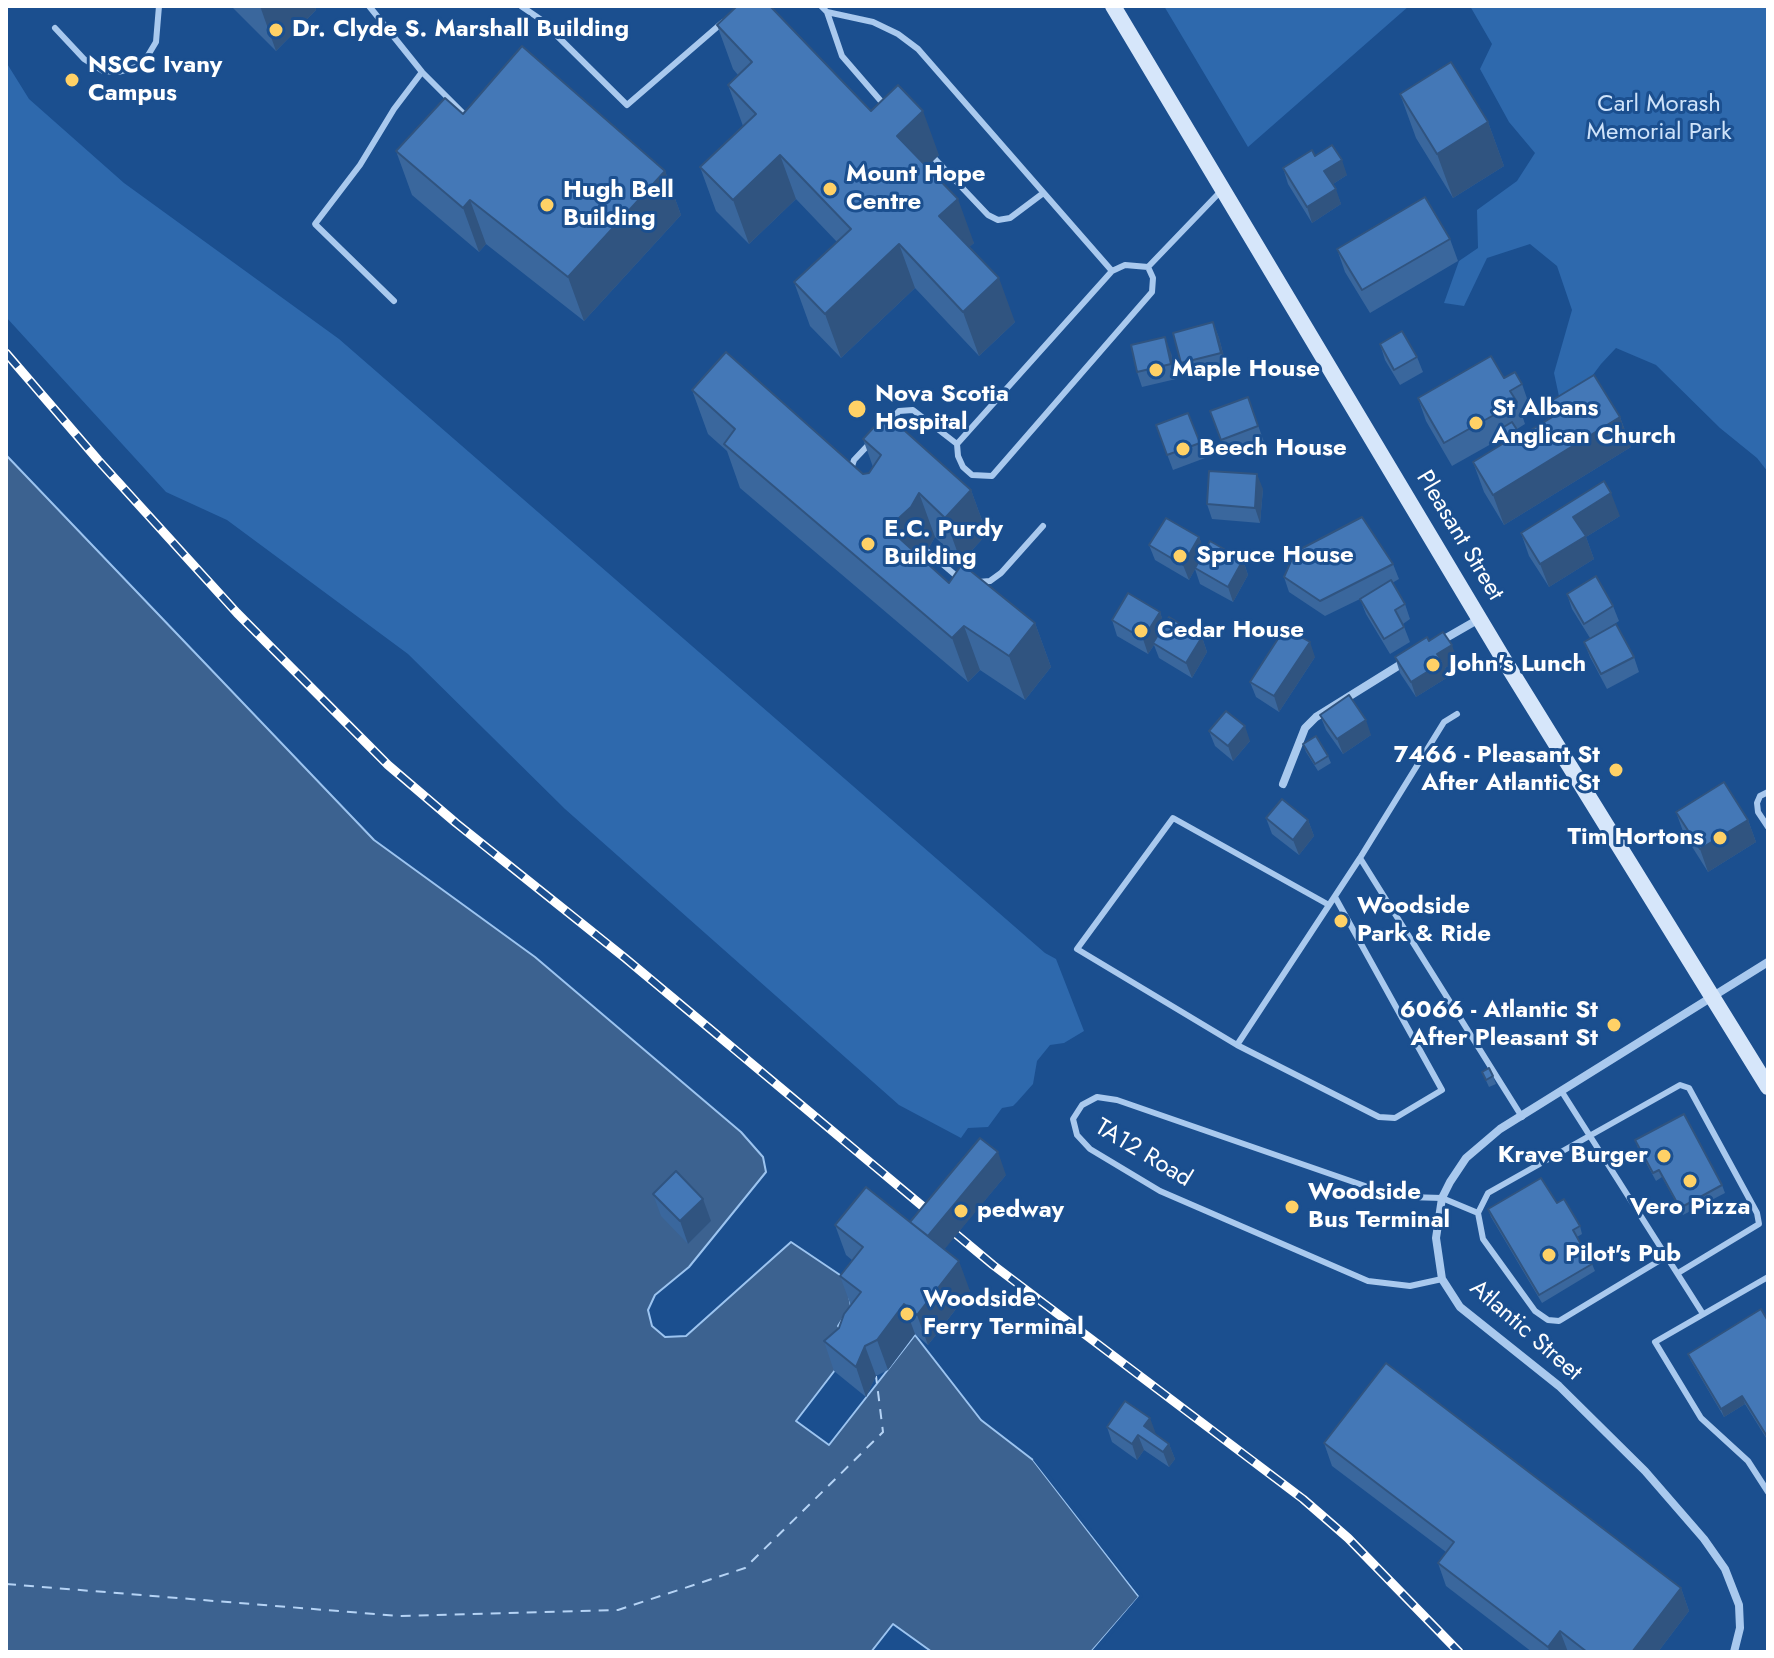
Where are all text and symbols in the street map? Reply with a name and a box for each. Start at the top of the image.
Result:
place label: Dr. Clyde S. Marshall Building [292,16,629,44]
marker: Dr. Clyde S. Marshall Building [267,21,285,39]
place label: NSCC Ivany Campus [88,52,222,108]
marker: NSCC Ivany Campus [63,71,81,89]
park label: Carl Morash Memorial Park [1586,91,1732,147]
place label: Mount Hope Centre [846,161,986,217]
place label: Hugh Bell Building [563,177,674,233]
marker: Mount Hope Centre [821,180,839,198]
marker: Hugh Bell Building [538,196,556,214]
place label: Maple House [1172,356,1320,384]
marker: Maple House [1147,361,1165,379]
place label: Nova Scotia Hospital [875,381,1009,437]
place label: St Albans Anglican Church [1492,395,1676,451]
marker: Nova Scotia Hospital [846,398,868,420]
marker: St Albans Anglican Church [1467,414,1485,432]
place label: Beech House [1199,435,1347,463]
marker: Beech House [1174,440,1192,458]
street label: Pleasant Street [1409,466,1509,606]
place label: E.C. Purdy Building [884,516,1003,572]
marker: E.C. Purdy Building [859,535,877,553]
place label: Spruce House [1196,542,1354,570]
marker: Spruce House [1171,547,1189,565]
place label: Cedar House [1157,617,1304,645]
marker: Cedar House [1132,622,1150,640]
place label: John's Lunch [1449,651,1586,679]
marker: John's Lunch [1424,656,1442,674]
place label: 7466 - Pleasant St After Atlantic St [1394,742,1600,798]
marker: 7466 - Pleasant St After Atlantic St [1607,761,1625,779]
place label: Tim Hortons [1568,824,1704,852]
marker: Tim Hortons [1711,829,1729,847]
place label: Woodside Park & Ride [1357,893,1491,949]
marker: Woodside Park & Ride [1332,912,1350,930]
place label: 6066 - Atlantic St After Pleasant St [1400,997,1598,1053]
marker: 6066 - Atlantic St After Pleasant St [1605,1016,1623,1034]
street label: TA12 Road [1089,1114,1197,1194]
place label: Krave Burger [1498,1142,1648,1170]
marker: Krave Burger [1655,1147,1673,1165]
marker: Vero Pizza [1681,1172,1699,1190]
place label: Woodside Bus Terminal [1308,1179,1450,1235]
place label: Vero Pizza [1630,1194,1750,1222]
place label: pedway [977,1197,1064,1225]
marker: Woodside Bus Terminal [1283,1198,1301,1216]
marker: pedway [952,1202,970,1220]
place label: Pilot's Pub [1565,1241,1681,1269]
marker: Pilot's Pub [1540,1246,1558,1264]
street label: Atlantic Street [1463,1274,1587,1388]
place label: Woodside Ferry Terminal [923,1286,1084,1342]
marker: Woodside Ferry Terminal [898,1305,916,1323]

